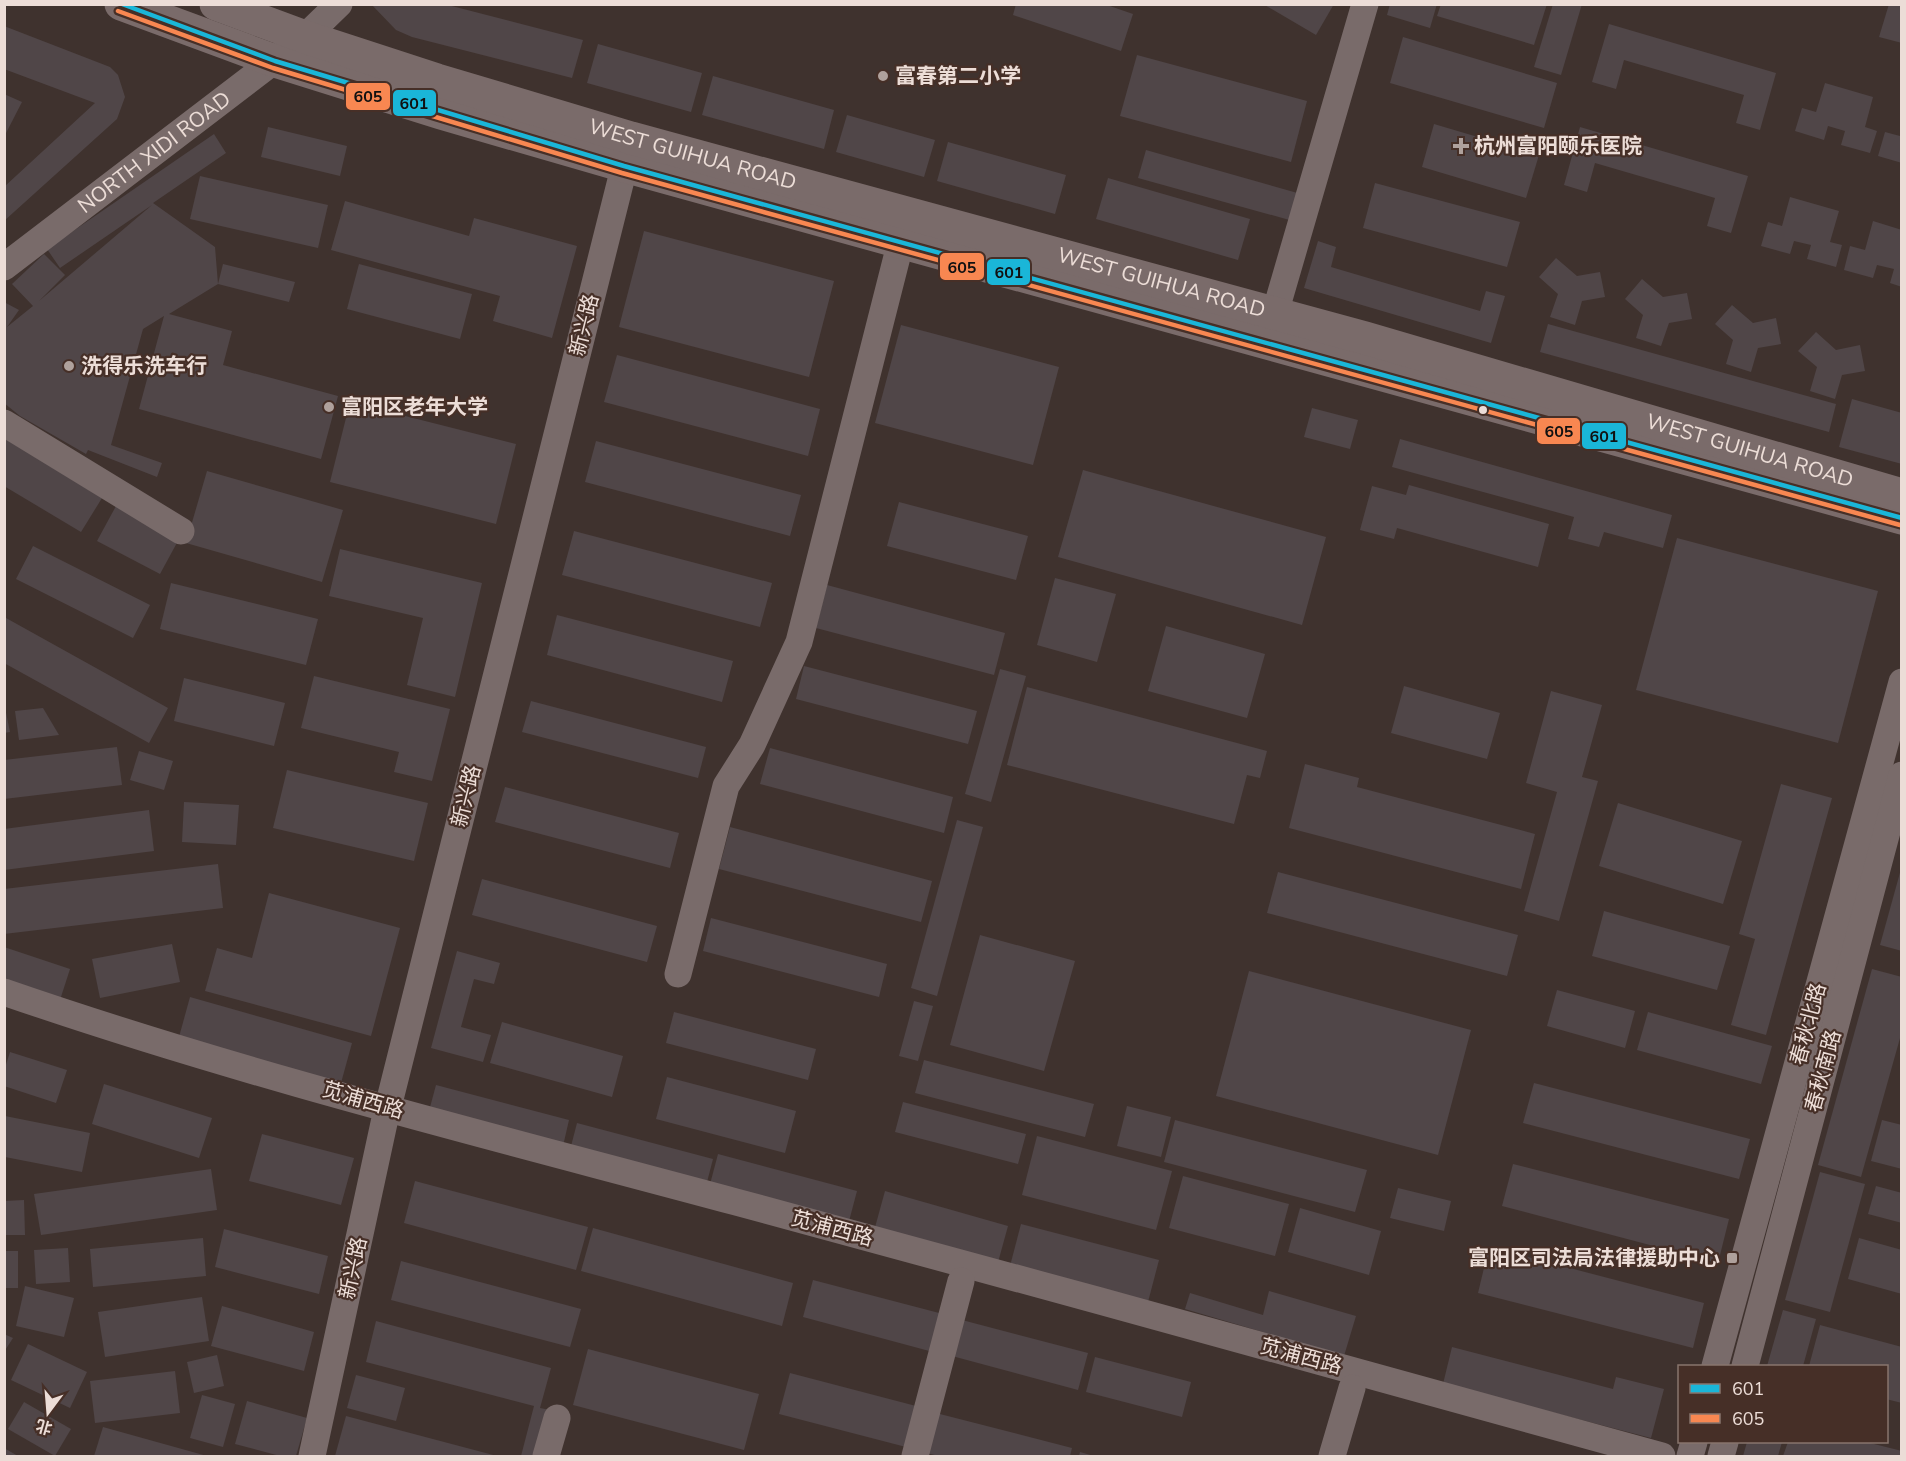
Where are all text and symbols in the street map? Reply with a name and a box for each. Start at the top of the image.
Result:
place label: 富春第二小学 [895,62,1021,90]
marker: 富春第二小学 [876,69,890,83]
line badge: 605 [345,82,391,111]
street label: NORTH XIDI ROAD [72,85,236,220]
text: 605 [354,86,382,108]
line badge: 601 [392,89,437,117]
text: 601 [400,93,428,115]
street label: WEST GUIHUA ROAD [585,112,800,196]
place label: 杭州富阳颐乐医院 [1474,132,1642,160]
marker: 杭州富阳颐乐医院 [1452,137,1470,155]
street label: WEST GUIHUA ROAD [1054,241,1269,324]
line badge: 605 [939,252,985,281]
text: 605 [948,257,976,279]
line badge: 601 [986,258,1031,286]
text: 601 [995,262,1023,284]
street label: 新兴路 [563,291,605,359]
place label: 洗得乐洗车行 [81,352,207,380]
marker: 洗得乐洗车行 [62,359,76,373]
place label: 富阳区老年大学 [341,393,488,421]
marker: 富阳区老年大学 [322,400,336,414]
unlabelled marker [1477,404,1489,416]
street label: WEST GUIHUA ROAD [1643,407,1857,494]
line badge: 605 [1536,417,1581,445]
text: 605 [1545,421,1573,443]
line badge: 601 [1581,422,1627,450]
text: 601 [1590,426,1618,448]
street label: 新兴路 [445,762,487,830]
street label: 春秋北路 [1784,980,1832,1068]
street label: 春秋南路 [1799,1027,1847,1115]
street label: 苋浦西路 [319,1075,407,1125]
street label: 苋浦西路 [788,1204,876,1252]
street label: 新兴路 [333,1234,373,1302]
place label: 富阳区司法局法律援助中心 [1468,1244,1720,1272]
marker: 富阳区司法局法律援助中心 [1725,1251,1739,1265]
street label: 苋浦西路 [1257,1332,1345,1380]
legend [1678,1365,1888,1443]
text: 601 [1732,1377,1764,1401]
north arrow [18,1383,78,1443]
text: 605 [1732,1407,1764,1431]
text: 北 [33,1414,55,1439]

